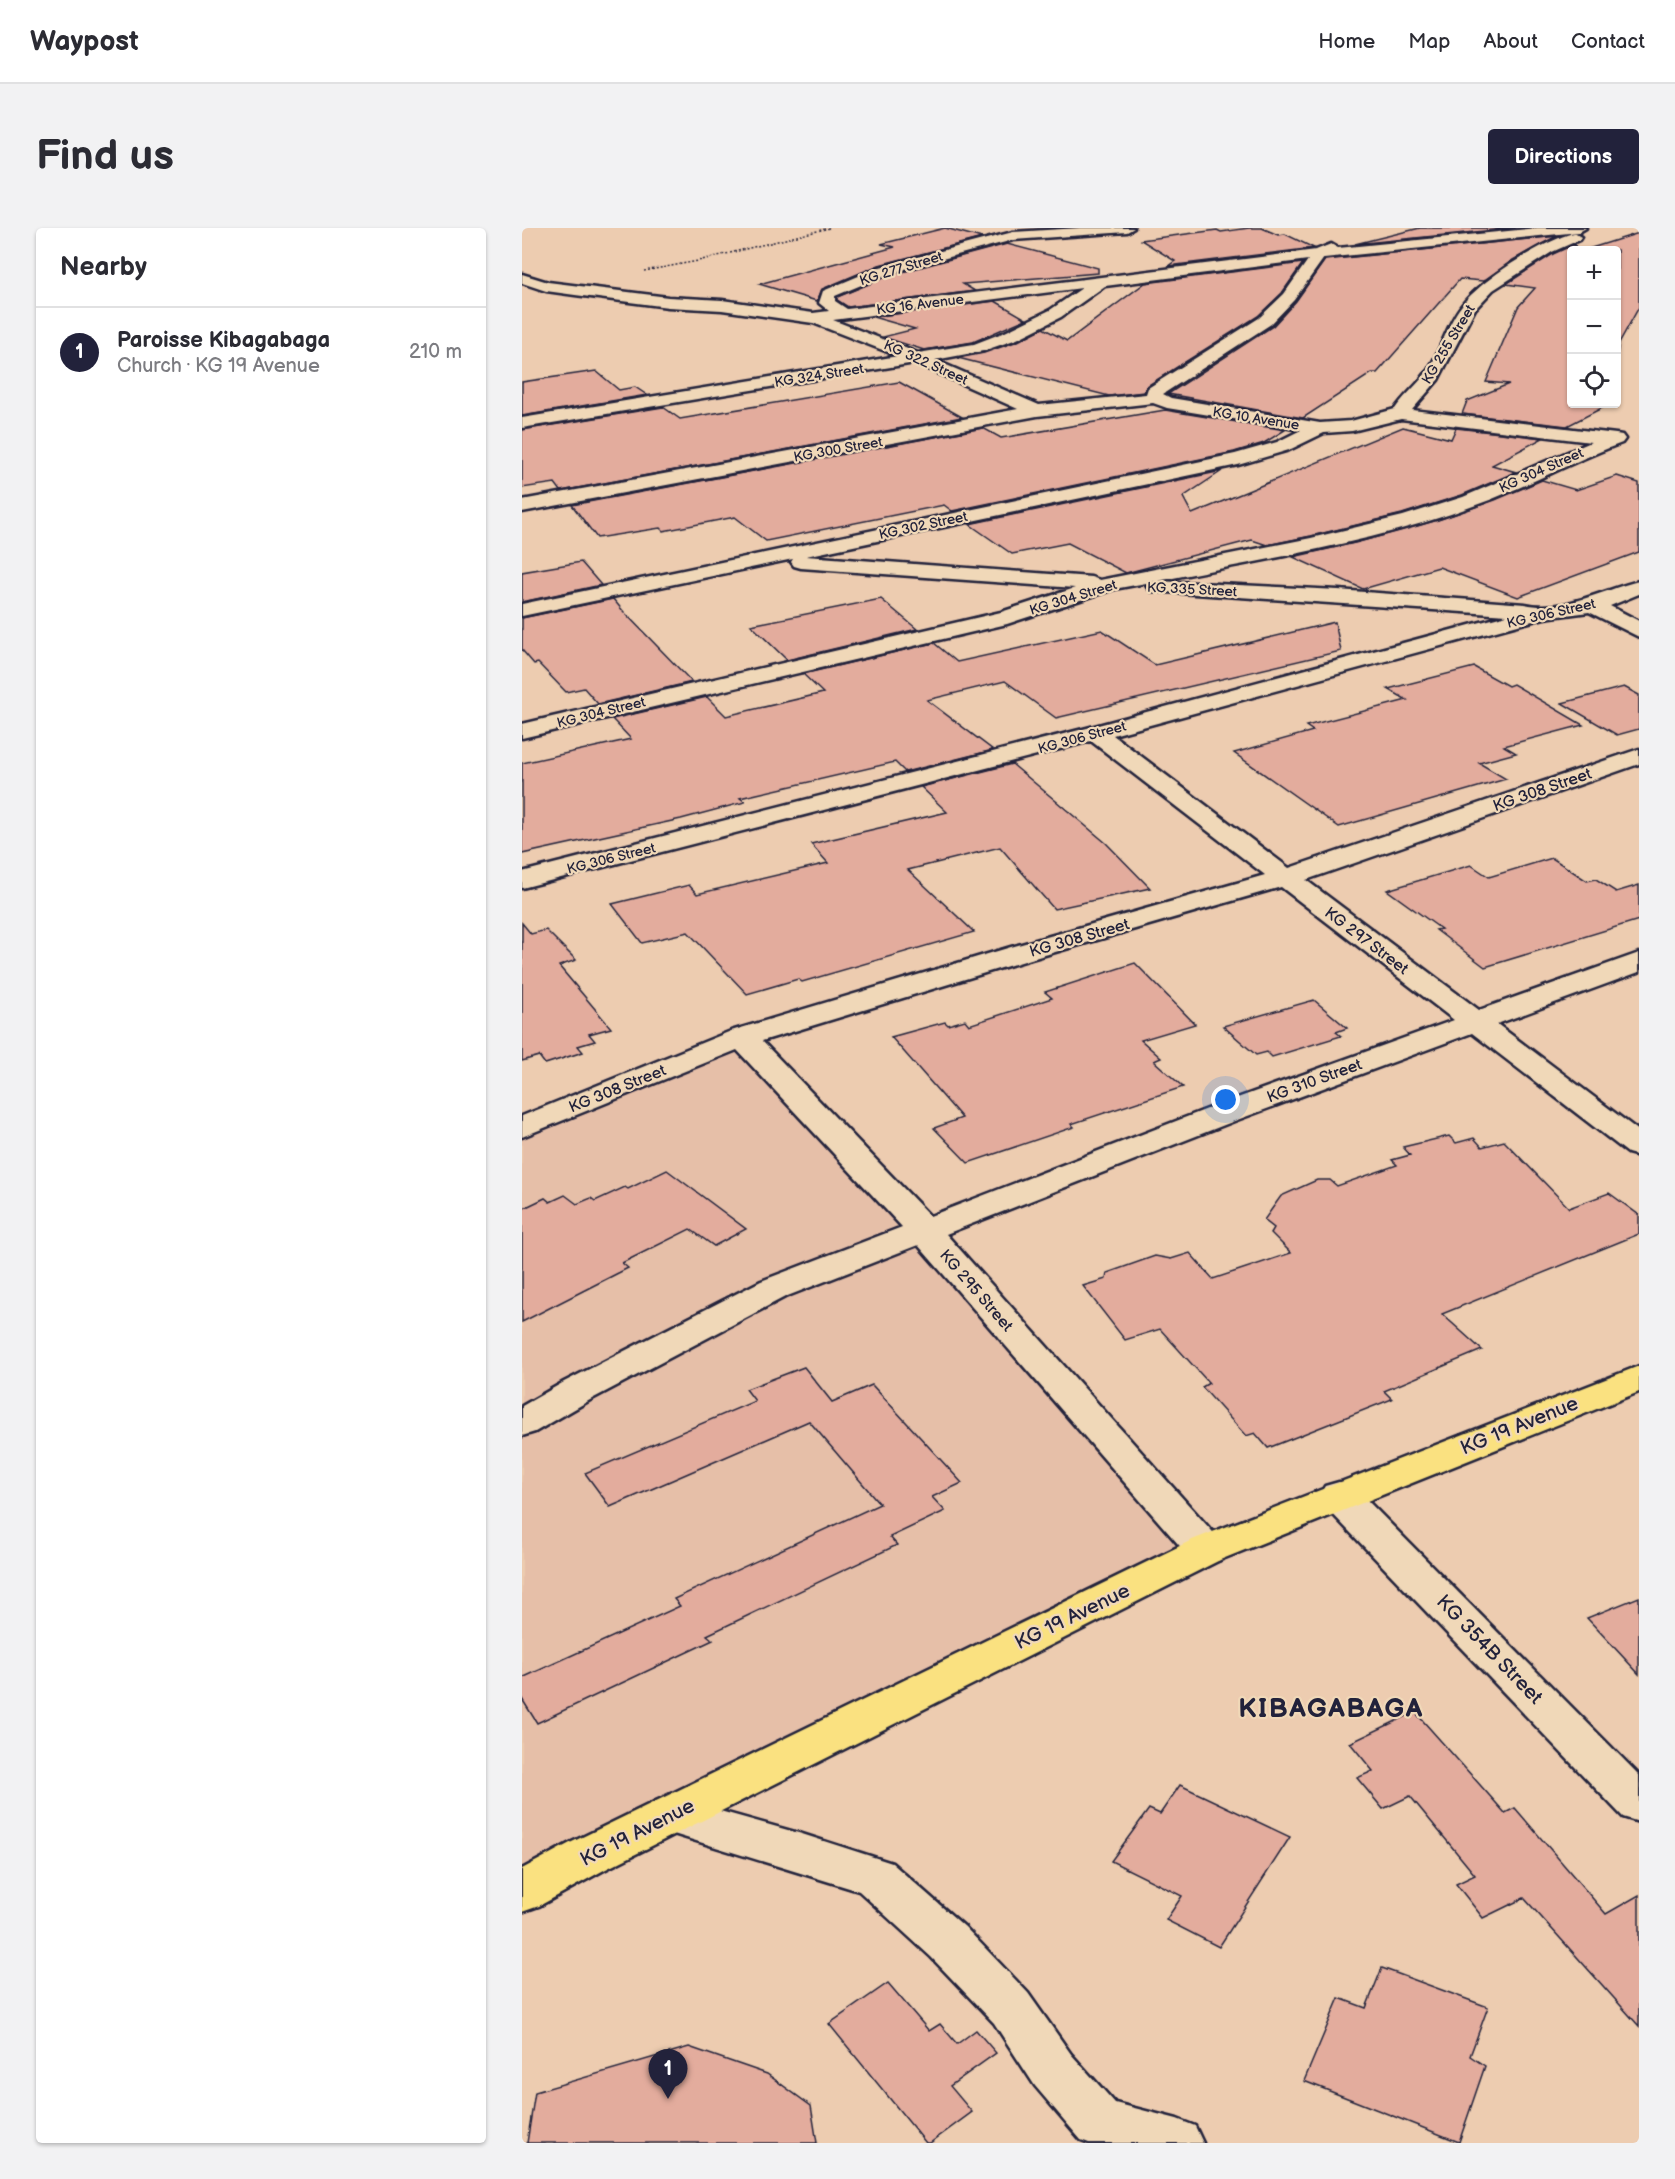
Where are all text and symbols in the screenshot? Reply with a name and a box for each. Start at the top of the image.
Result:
text: Waypost [30,25,139,58]
text: Home [1318,29,1375,54]
text: Map [1408,29,1450,54]
text: About [1483,29,1538,54]
text: Contact [1571,29,1645,54]
button: Directions [1488,129,1639,184]
text: Find us [36,131,174,182]
map controls [1567,246,1621,408]
button: + [1567,246,1621,300]
street label: KG 277 Street [857,248,946,289]
text: Nearby [60,252,147,283]
street label: KG 16 Avenue [875,291,965,318]
button: − [1567,300,1621,354]
street label: KG 255 Street [1418,301,1479,387]
text: Paroisse Kibagabaga [117,327,330,354]
street label: KG 322 Street [881,336,971,389]
text: 1 [75,340,84,364]
text: 210 m [409,340,462,364]
text: Church · KG 19 Avenue [117,354,320,378]
button: locate [1567,354,1621,408]
street label: KG 324 Street [773,360,866,391]
street label: KG 10 Avenue [1211,403,1301,434]
street label: KG 300 Street [792,433,885,466]
street label: KG 304 Street [1496,444,1587,497]
street label: KG 302 Street [877,508,970,543]
street label: KG 304 Street [1027,576,1120,619]
street label: KG 335 Street [1146,579,1238,600]
street label: KG 306 Street [1505,595,1598,632]
street label: KG 304 Street [555,693,648,732]
street label: KG 306 Street [1036,717,1129,757]
street label: KG 308 Street [1491,765,1594,816]
street label: KG 306 Street [565,839,658,878]
street label: KG 297 Street [1320,904,1412,979]
street label: KG 308 Street [1027,915,1132,962]
street label: KG 310 Street [1264,1055,1365,1107]
street label: KG 308 Street [566,1061,669,1117]
your location [1211,1085,1240,1114]
street label: KG 295 Street [935,1246,1017,1336]
street label: KG 19 Avenue [1457,1391,1582,1460]
street label: KG 19 Avenue [1011,1579,1134,1655]
street label: KG 354B Street [1431,1590,1547,1709]
district label: KIBAGABAGA [1238,1693,1424,1725]
street label: KG 19 Avenue [576,1794,699,1872]
pin: 1 [648,2050,688,2099]

